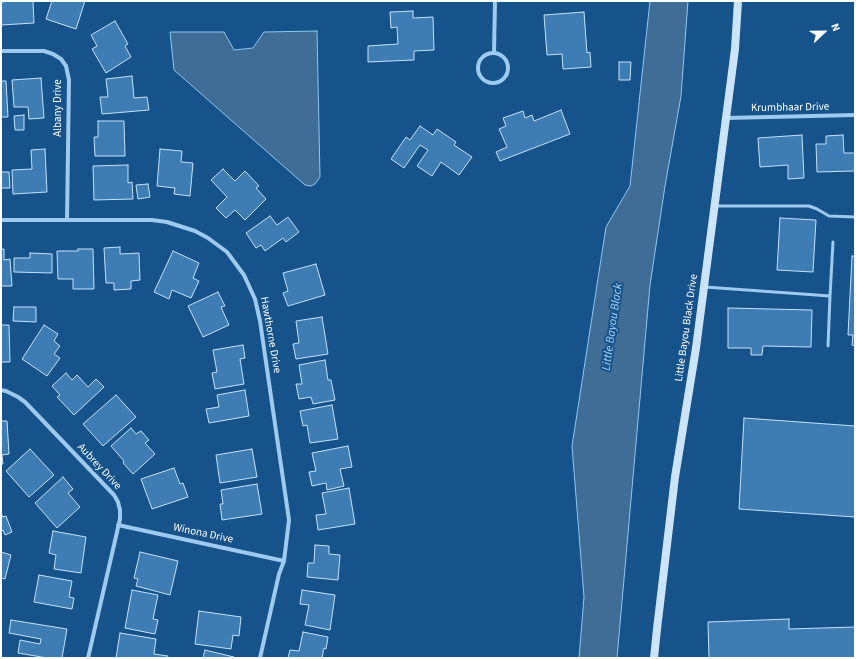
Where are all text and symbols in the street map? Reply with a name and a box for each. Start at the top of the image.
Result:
north arrow [804,12,844,52]
text: N [827,21,844,34]
street label: Albany Drive [52,79,66,137]
street label: Krumbhaar Drive [751,101,829,115]
street label: Little Bayou Black Drive [673,273,701,383]
water label: Little Bayou Black [600,282,626,372]
street label: Hawthorne Drive [257,296,283,374]
street label: Aubrey Drive [74,441,124,493]
street label: Winona Drive [172,521,234,547]

